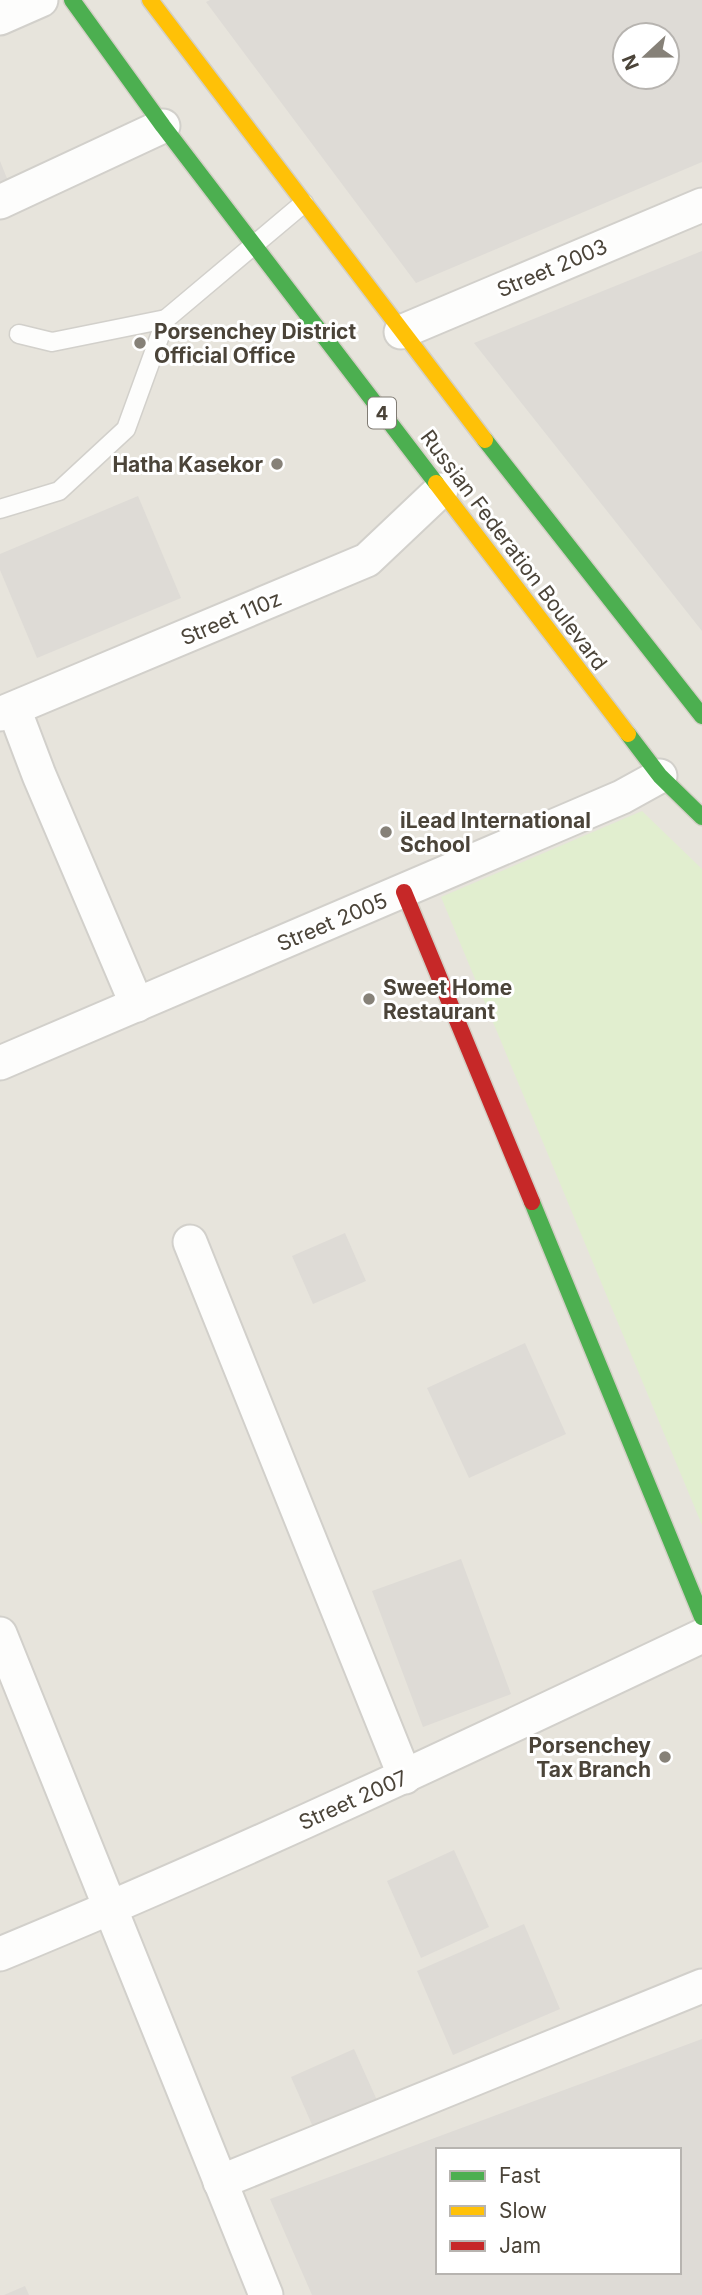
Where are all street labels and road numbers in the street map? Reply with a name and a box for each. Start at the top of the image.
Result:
street label: Street 2003 [493,234,611,302]
road number: 4 [368,398,396,428]
street label: Russian Federation Boulevard [415,425,613,675]
street label: Street 110z [177,586,285,650]
street label: Street 2005 [273,888,391,956]
street label: Street 2007 [295,1765,411,1835]

